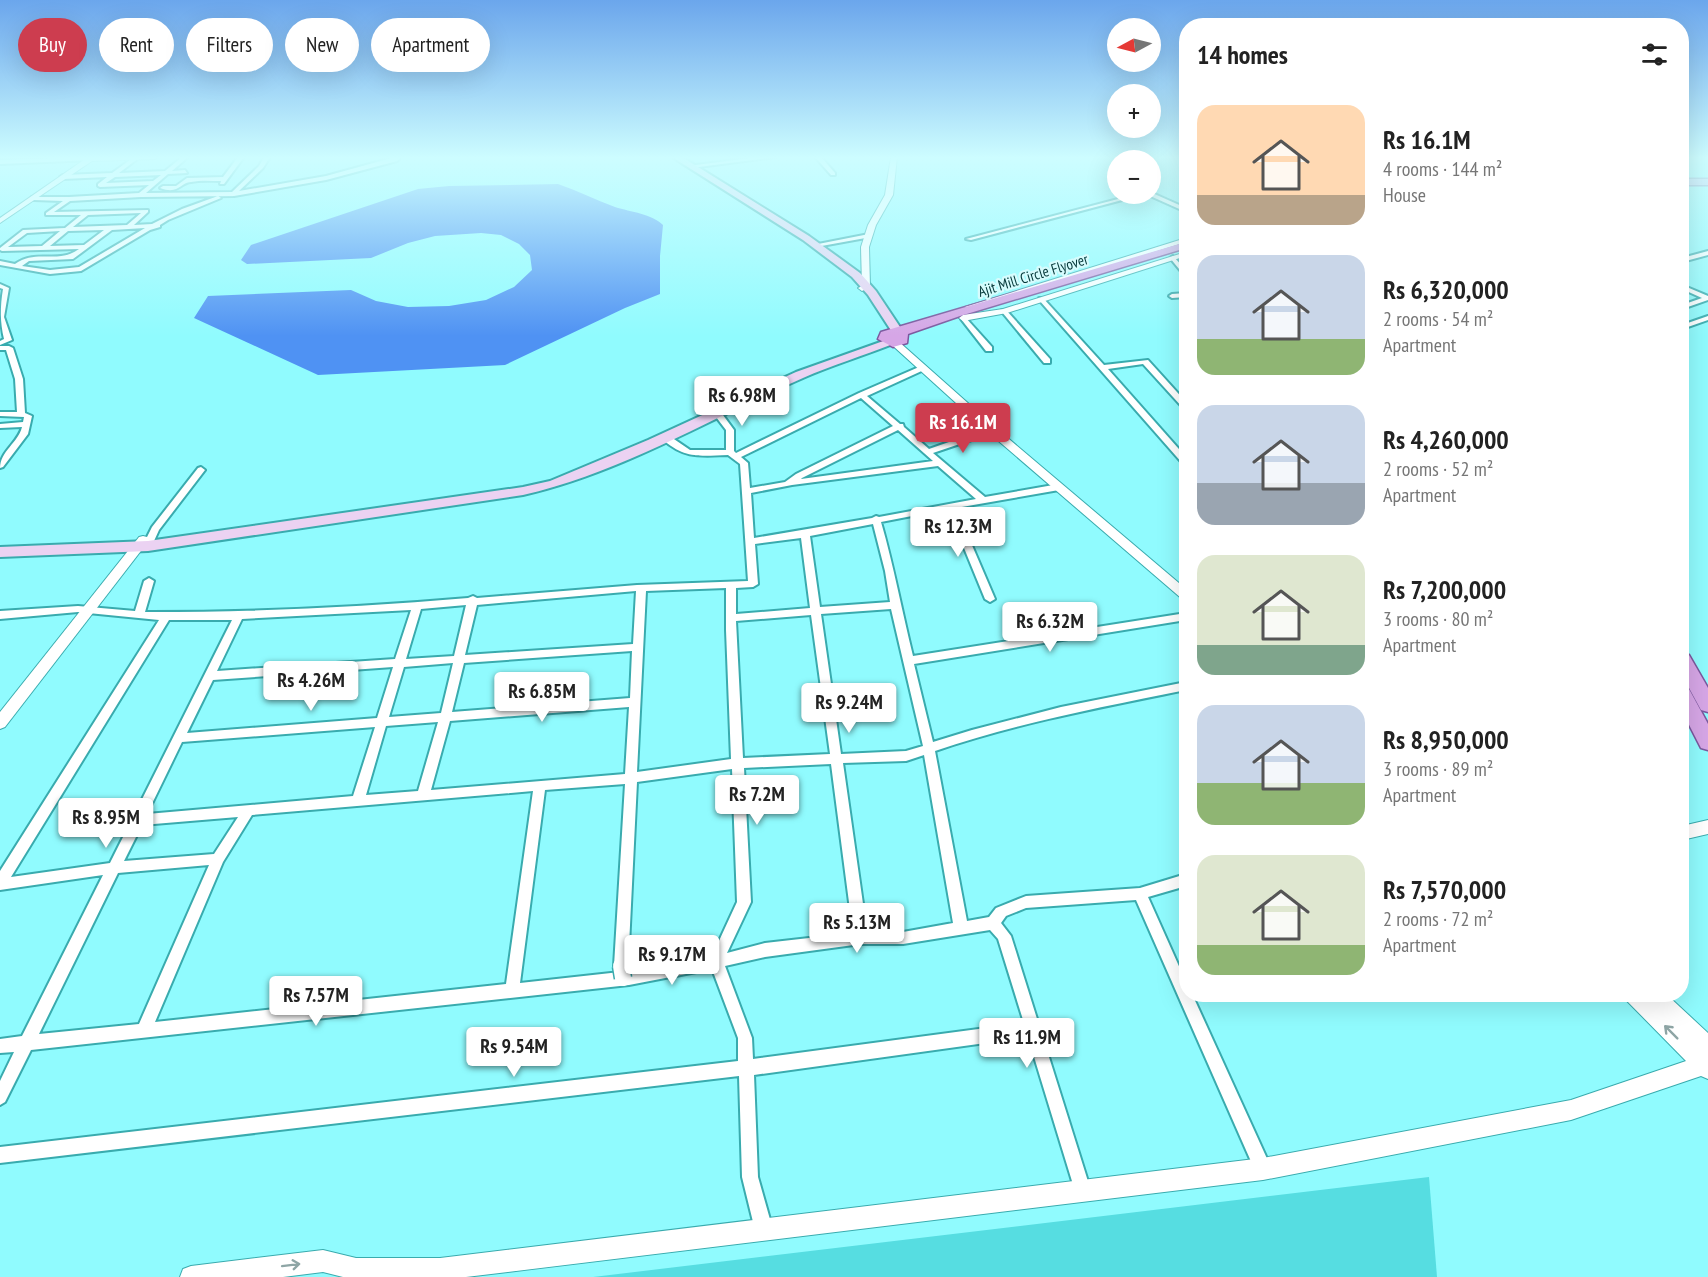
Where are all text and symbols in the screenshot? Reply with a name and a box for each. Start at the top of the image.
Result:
chip: Buy [18,18,87,72]
chip: Rent [99,18,174,72]
chip: Filters [186,18,273,72]
chip: New [285,18,359,72]
chip: Apartment [371,18,490,72]
north arrow [1107,18,1161,72]
map controls [1107,18,1161,204]
text: 14 homes [1197,38,1288,71]
icon: filters [1638,38,1671,71]
button: + [1107,84,1161,138]
text: Rs 16.1M [1383,123,1471,156]
icon: home [1245,129,1317,201]
button: − [1107,150,1161,204]
text: 4 rooms · 144 m² [1383,156,1502,182]
text: House [1383,182,1426,208]
street label: Ajit Mill Circle Flyover [976,249,1091,301]
text: Rs 6,320,000 [1383,273,1509,306]
icon: home [1245,279,1317,351]
text: 2 rooms · 54 m² [1383,306,1493,332]
text: Apartment [1383,332,1456,358]
pin: Rs 6.98M [680,376,804,427]
text: Rs 6.98M [708,382,776,408]
pin: Rs 16.1M [901,403,1025,454]
text: Rs 16.1M [929,409,997,435]
text: Rs 4,260,000 [1383,423,1509,456]
icon: home [1245,429,1317,501]
text: 2 rooms · 52 m² [1383,456,1493,482]
text: Apartment [1383,482,1456,508]
pin: Rs 12.3M [896,507,1020,558]
text: Rs 12.3M [924,513,992,539]
text: Rs 7,200,000 [1383,573,1506,606]
icon: home [1245,579,1317,651]
pin: Rs 6.32M [988,602,1112,653]
text: 3 rooms · 80 m² [1383,606,1493,632]
text: Rs 6.32M [1016,608,1084,634]
text: Apartment [1383,632,1456,658]
pin: Rs 4.26M [249,661,373,712]
text: Rs 4.26M [277,667,345,693]
pin: Rs 6.85M [480,672,604,723]
text: Rs 6.85M [508,678,576,704]
pin: Rs 9.24M [787,683,911,734]
text: Rs 9.24M [815,689,883,715]
text: Rs 8,950,000 [1383,723,1509,756]
icon: home [1245,729,1317,801]
text: 3 rooms · 89 m² [1383,756,1493,782]
pin: Rs 7.2M [702,775,812,826]
text: Rs 7.2M [729,781,785,807]
text: Apartment [1383,782,1456,808]
pin: Rs 8.95M [44,798,168,849]
text: Rs 8.95M [72,804,140,830]
text: Rs 7,570,000 [1383,873,1506,906]
icon: home [1245,879,1317,951]
pin: Rs 5.13M [795,903,919,954]
text: 2 rooms · 72 m² [1383,906,1493,932]
text: Rs 5.13M [823,909,891,935]
text: Apartment [1383,932,1456,958]
pin: Rs 9.17M [610,935,734,986]
text: Rs 9.17M [638,941,706,967]
pin: Rs 7.57M [254,976,378,1027]
text: Rs 7.57M [283,982,349,1008]
pin: Rs 11.9M [965,1018,1089,1069]
text: Rs 11.9M [993,1024,1061,1050]
one-way arrow [1663,1024,1678,1039]
pin: Rs 9.54M [452,1027,576,1078]
text: Rs 9.54M [480,1033,548,1059]
one-way arrow [281,1259,301,1270]

